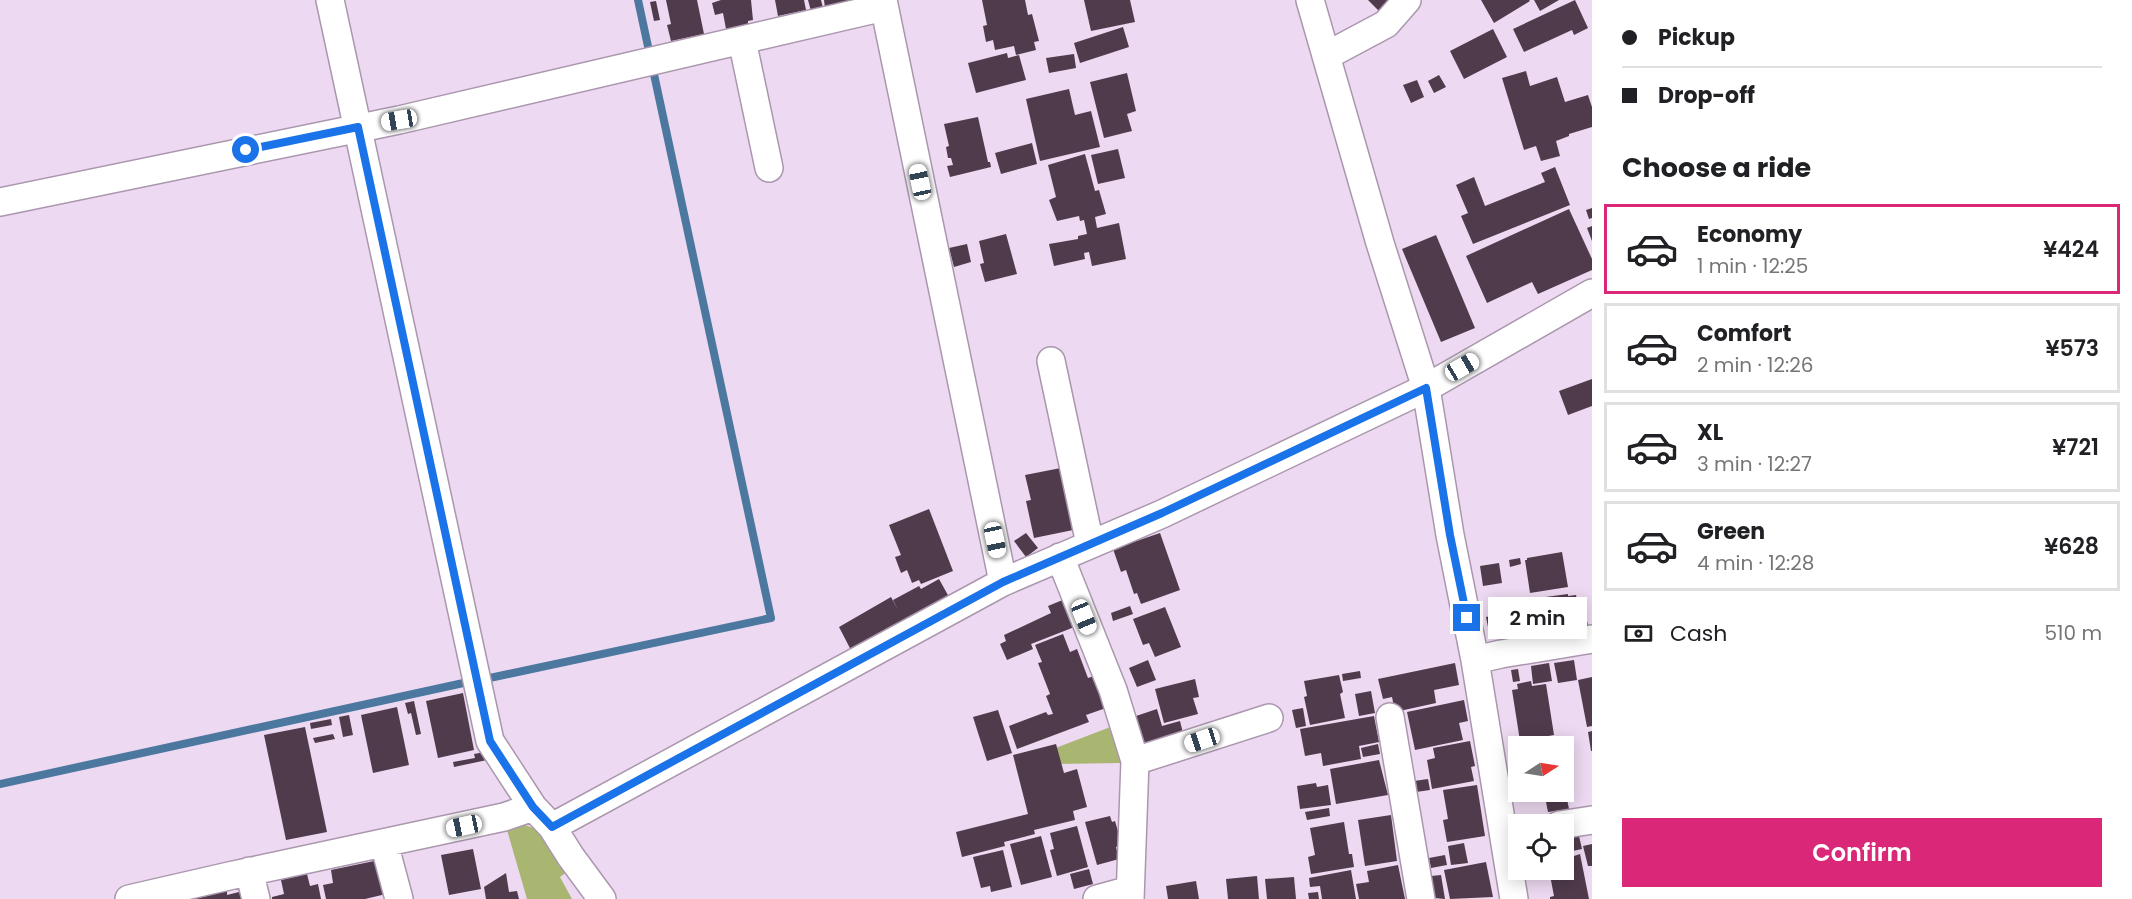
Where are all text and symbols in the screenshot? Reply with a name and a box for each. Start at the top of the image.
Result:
text: Pickup [1658,22,1735,53]
text: Drop-off [1658,80,1755,111]
car [380,108,418,132]
route start [232,136,259,163]
text: Choose a ride [1622,149,1811,186]
car [907,163,933,201]
text: Economy [1697,219,1802,250]
icon: car [1625,222,1679,276]
text: ¥424 [2043,234,2099,265]
text: 1 min · 12:25 [1697,252,1808,280]
text: Comfort [1697,318,1791,349]
icon: car [1625,321,1679,375]
text: ¥573 [2046,333,2099,364]
car [1442,350,1482,384]
text: 2 min · 12:26 [1697,351,1813,379]
text: XL [1697,417,1723,448]
icon: car [1625,420,1679,474]
text: ¥721 [2052,432,2099,463]
text: 3 min · 12:27 [1697,450,1812,478]
text: Green [1697,516,1765,547]
icon: car [1625,519,1679,573]
car [982,521,1008,559]
text: ¥628 [2044,531,2099,562]
text: 4 min · 12:28 [1697,549,1814,577]
car [1069,597,1099,637]
callout: 2 min [1488,597,1587,639]
route end [1453,604,1480,631]
text: 2 min [1510,604,1565,632]
icon: cash [1622,617,1655,650]
text: Cash [1670,618,1727,649]
text: 510 m [2045,619,2102,647]
car [1182,726,1222,754]
north arrow [1508,736,1574,802]
map controls [1508,736,1574,880]
car [445,813,483,839]
button: locate [1508,814,1574,880]
button: Confirm [1622,818,2102,887]

